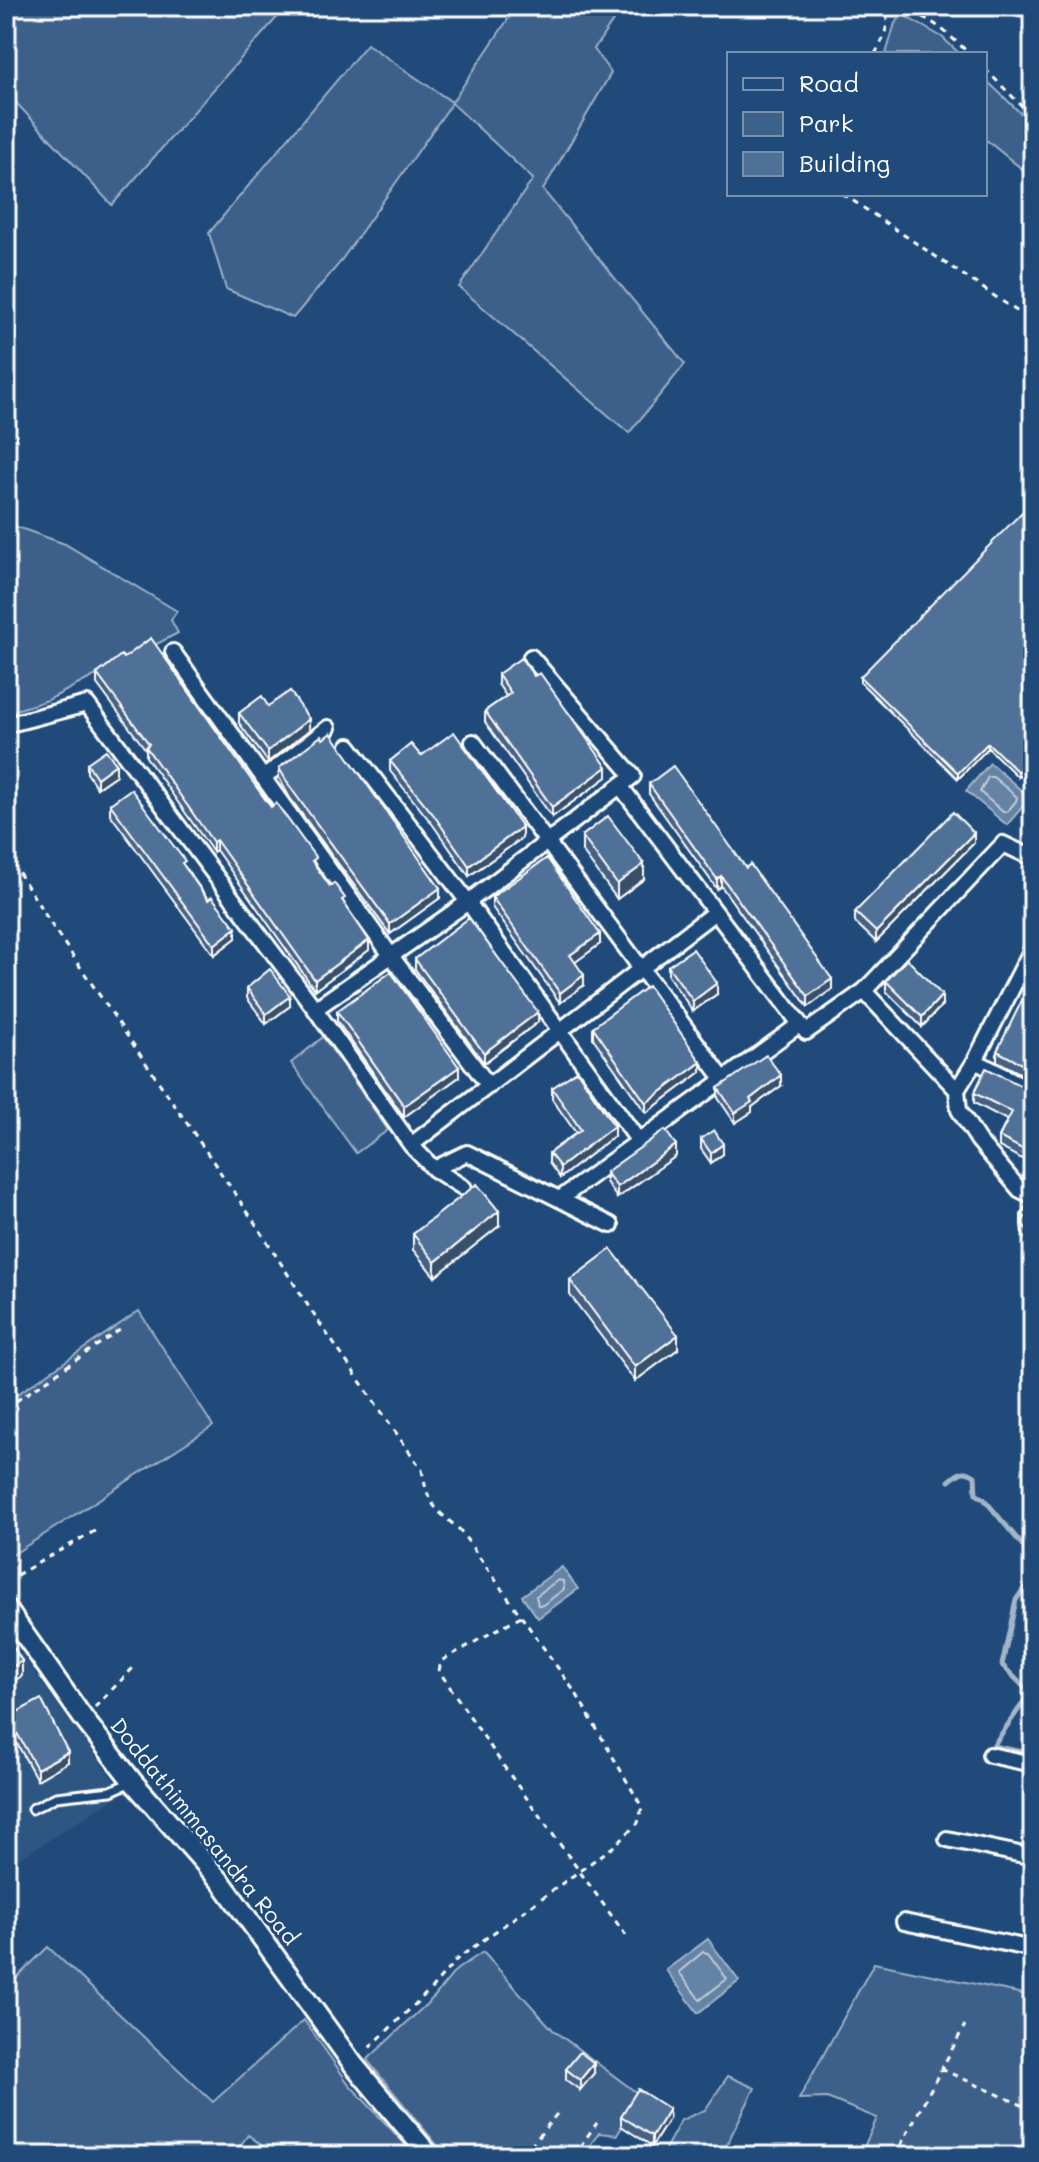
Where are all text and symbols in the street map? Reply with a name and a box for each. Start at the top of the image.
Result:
legend [727,52,987,196]
text: Road [799,67,859,98]
text: Park [799,107,853,138]
text: Building [799,147,890,178]
street label: Doddathimmasandra Road [104,1711,306,1951]

